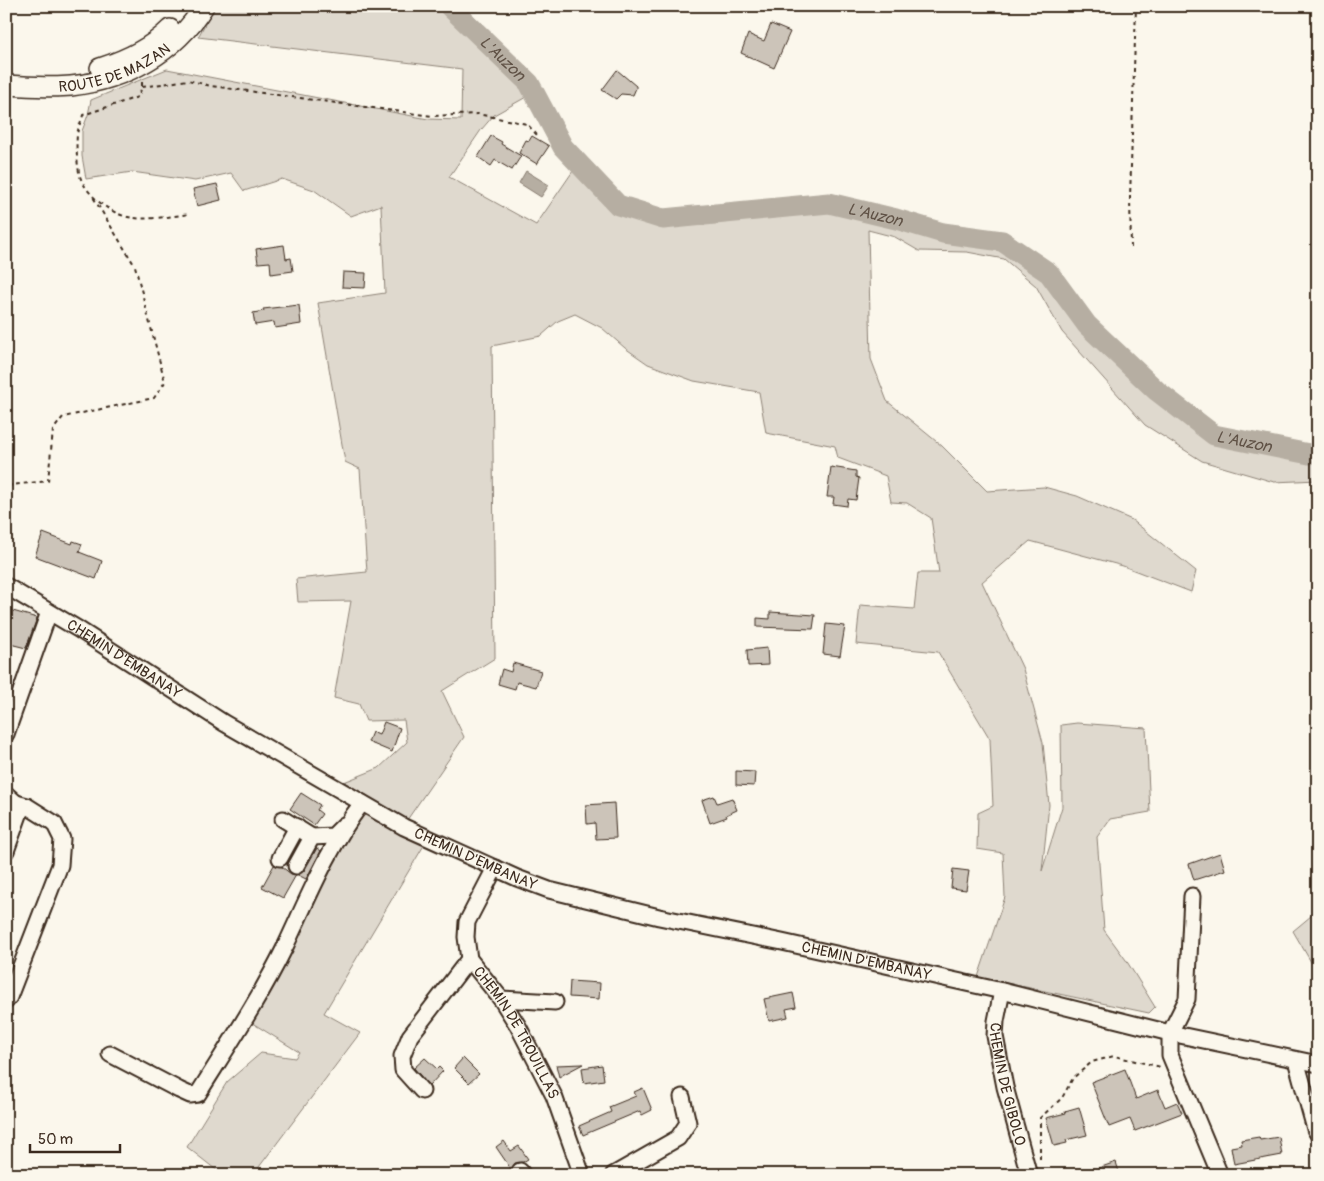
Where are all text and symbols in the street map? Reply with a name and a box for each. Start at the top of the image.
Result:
water label: L'Auzon [475,32,530,86]
street label: ROUTE DE MAZAN [58,40,174,97]
water label: L'Auzon [846,199,906,232]
water label: L'Auzon [1215,427,1274,457]
street label: CHEMIN D'EMBANAY [63,615,185,703]
street label: CHEMIN D'EMBANAY [411,824,540,895]
street label: CHEMIN D'EMBANAY [800,938,934,985]
street label: CHEMIN DE TROUILLAS [469,963,563,1102]
street label: CHEMIN DE GIBOLO [984,1022,1030,1148]
scale bar [30,1121,120,1153]
text: 50 m [38,1130,73,1149]

